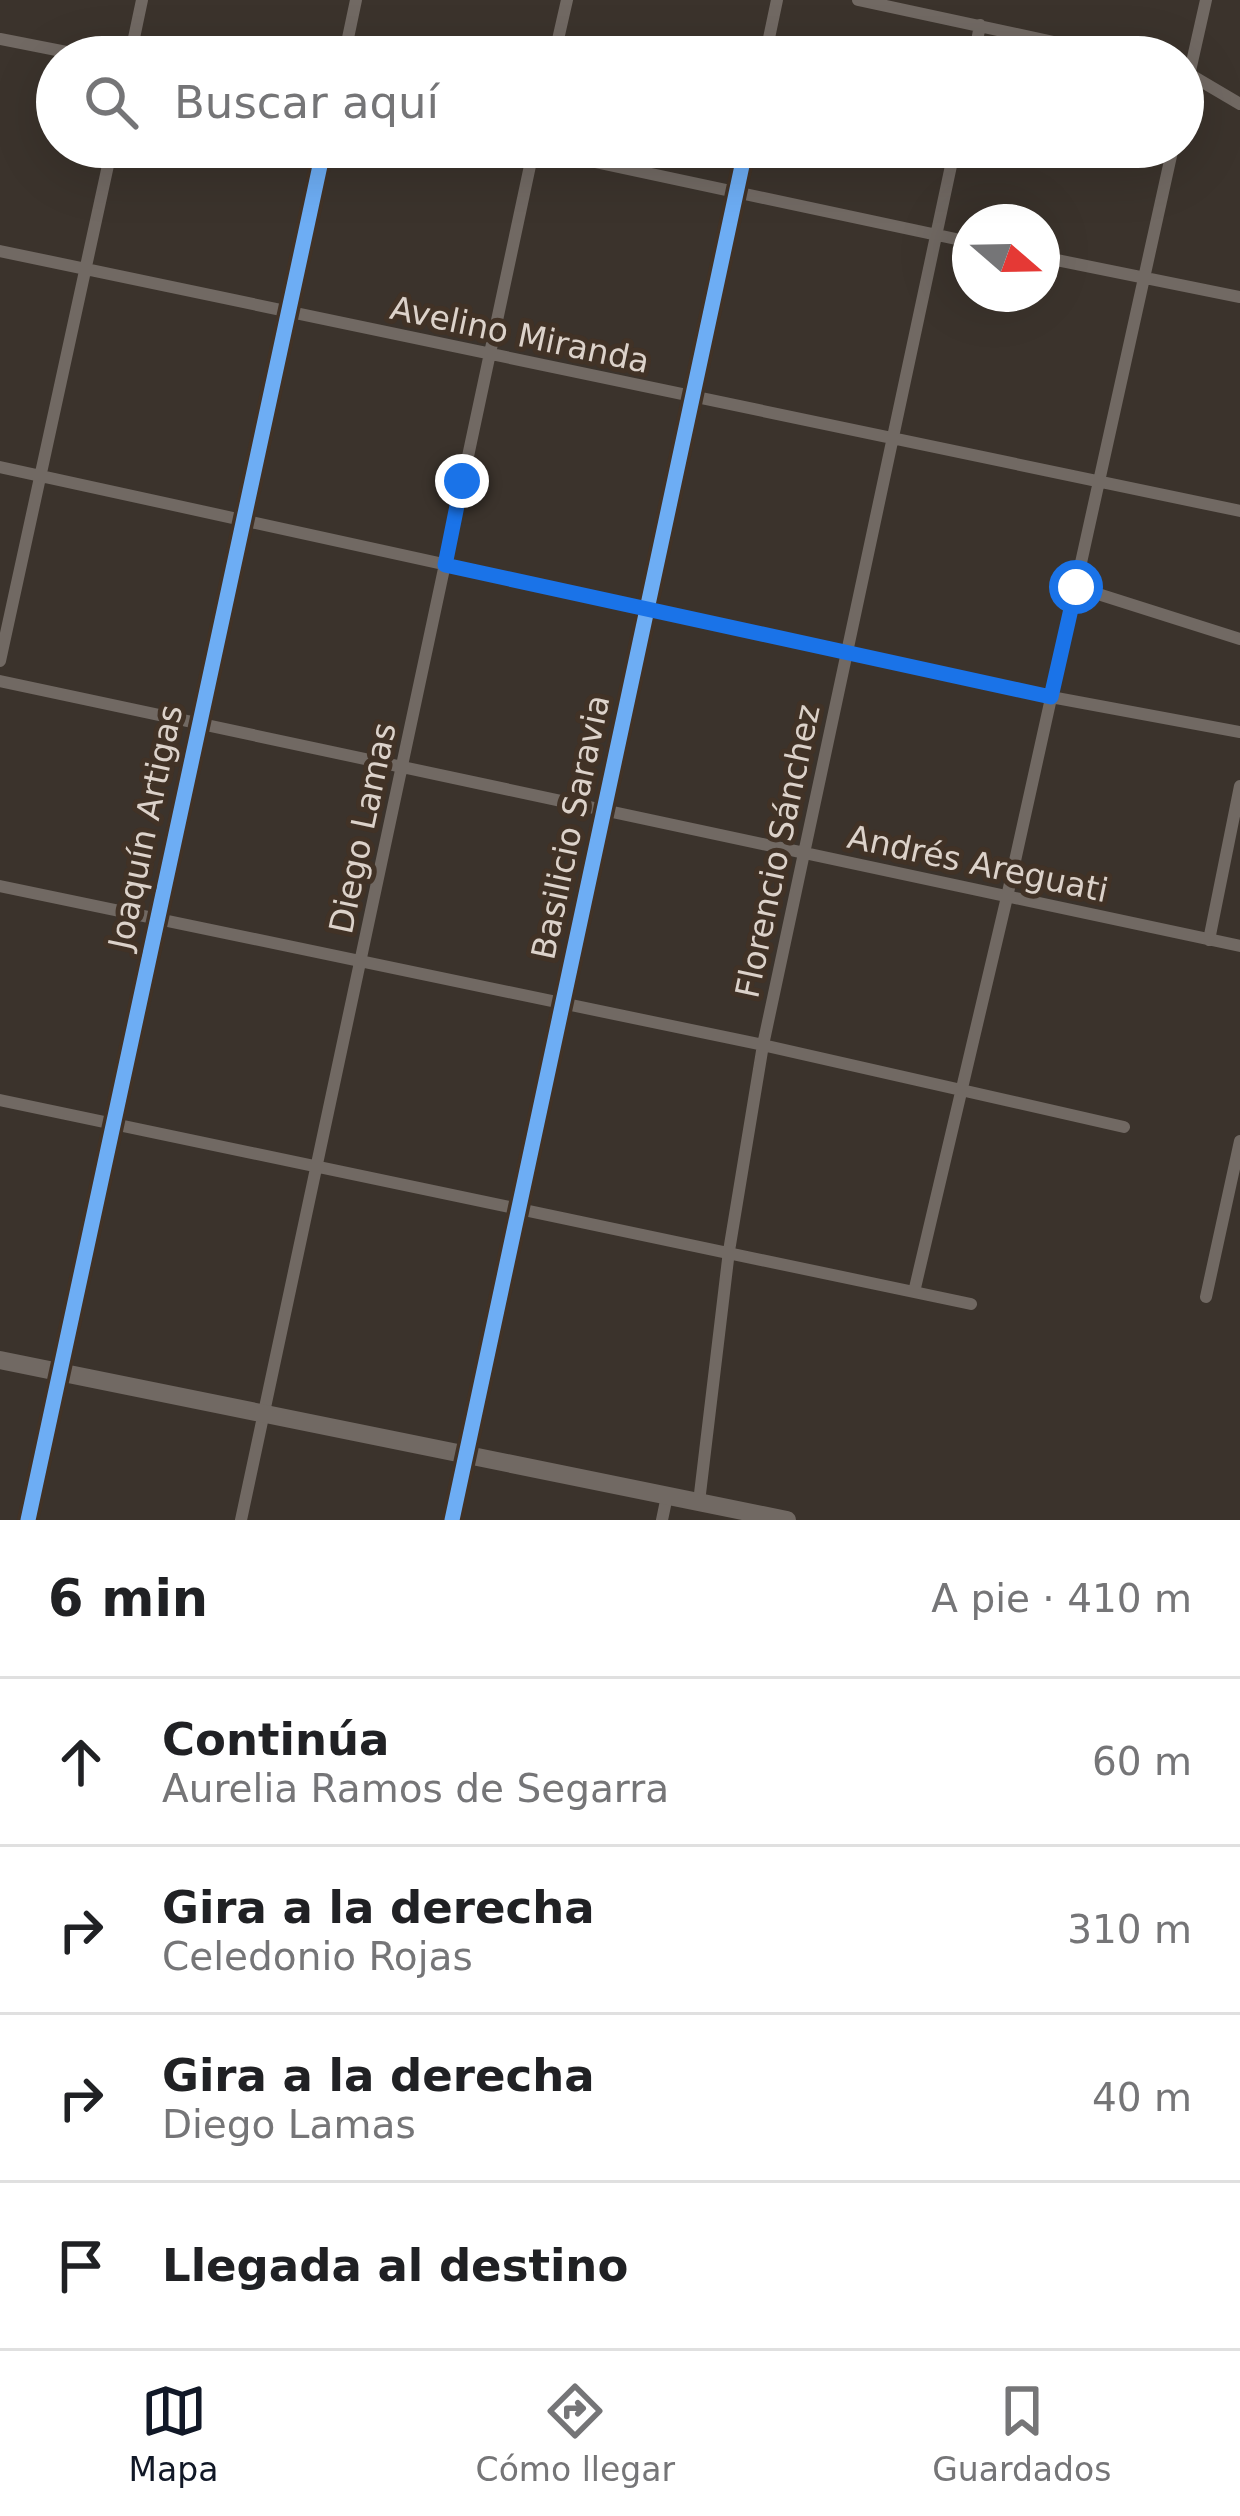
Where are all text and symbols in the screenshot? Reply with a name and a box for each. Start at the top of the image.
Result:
search box [36,36,1204,168]
icon: search [78,69,144,135]
text: Buscar aquí [174,76,439,129]
north arrow [952,204,1060,312]
street label: Avelino Miranda [387,288,653,381]
route end [435,454,489,508]
route start [1049,560,1103,614]
street label: Basilicio Saravia [523,691,618,963]
street label: Joaquín Artigas [100,701,190,955]
street label: Florencio Sánchez [727,701,828,1001]
street label: Diego Lamas [321,719,404,937]
street label: Andrés Areguati [844,817,1112,910]
text: 6 min [48,1569,208,1628]
text: A pie · 410 m [931,1576,1192,1621]
text: Continúa [162,1713,389,1766]
icon: ahead [48,1729,114,1795]
text: 60 m [1092,1739,1192,1784]
text: Aurelia Ramos de Segarra [162,1766,669,1811]
text: Gira a la derecha [162,1881,595,1934]
icon: right [48,1897,114,1963]
text: 310 m [1067,1907,1192,1952]
text: Celedonio Rojas [162,1934,473,1979]
text: Gira a la derecha [162,2049,595,2102]
icon: right [48,2065,114,2131]
text: 40 m [1092,2075,1192,2120]
text: Diego Lamas [162,2102,416,2147]
icon: arrive [48,2233,114,2299]
text: Llegada al destino [162,2239,628,2292]
tab: Mapa [129,2378,218,2489]
tab: Cómo llegar [476,2378,675,2489]
tab: Guardados [932,2378,1111,2489]

